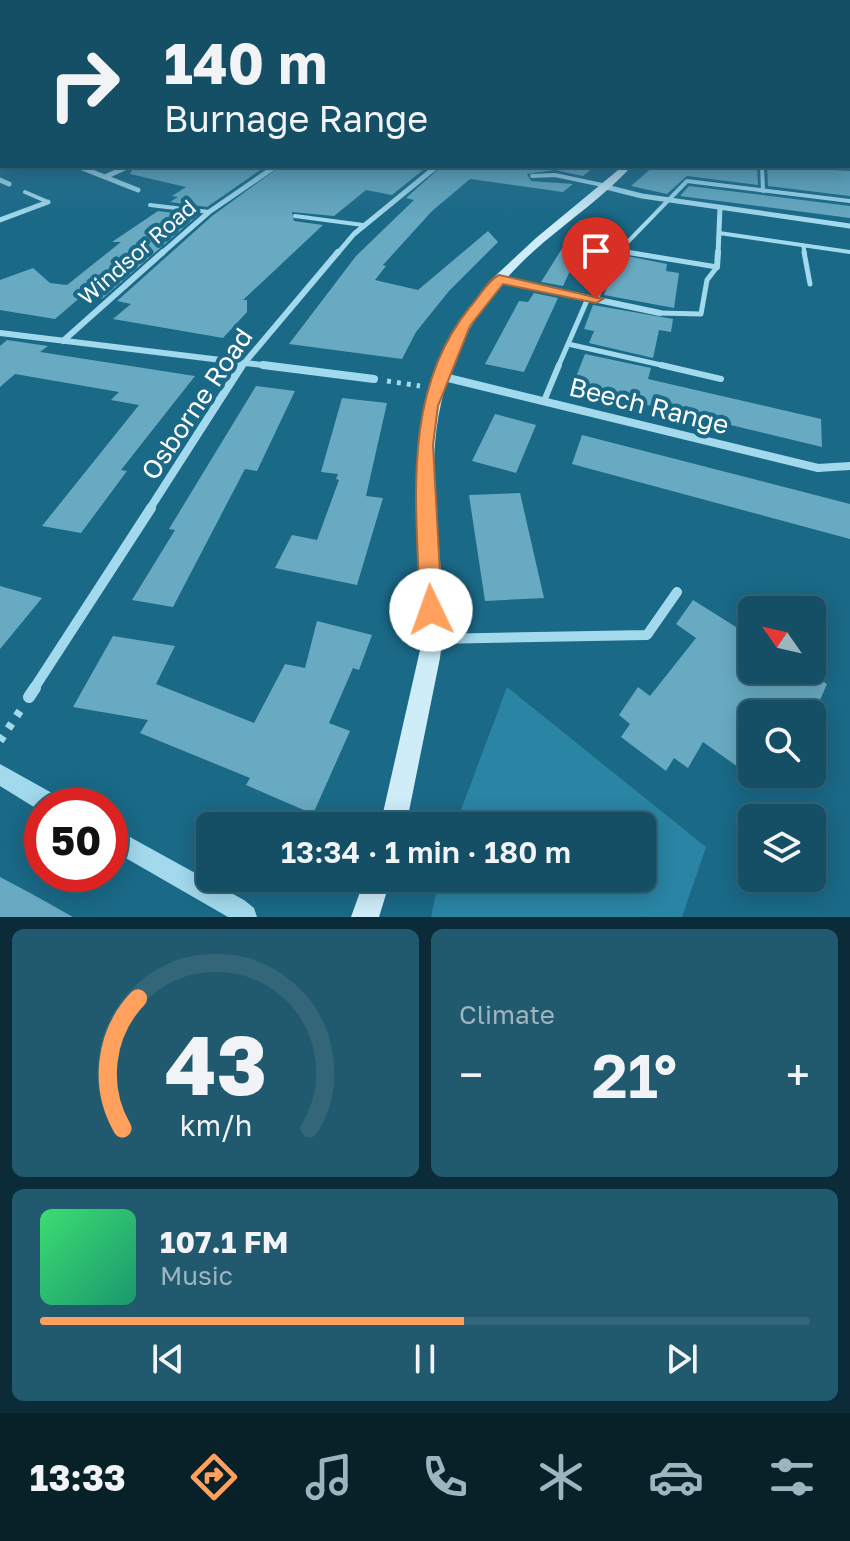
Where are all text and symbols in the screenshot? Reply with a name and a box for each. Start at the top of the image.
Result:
text: 140 m [164,29,327,96]
icon: right [32,32,136,136]
text: Burnage Range [164,97,428,140]
street label: Windsor Road [72,193,201,310]
pin [562,217,630,299]
icon: arrive [574,229,618,273]
street label: Osborne Road [135,322,259,485]
street label: Beech Range [566,371,732,440]
position arrow [389,568,473,652]
north arrow [738,596,826,684]
map controls [738,596,826,892]
button: search [738,700,826,788]
speed limit sign: 50 [24,788,128,892]
button: layers [738,804,826,892]
text: 13:34 · 1 min · 180 m [281,834,571,870]
text: Climate [459,999,555,1030]
text: 43 [164,1013,267,1113]
text: 21° [592,1039,677,1111]
text: − [459,1048,483,1101]
text: + [786,1048,810,1101]
text: km/h [179,1108,252,1142]
text: 107.1 FM [160,1224,288,1260]
text: Music [160,1260,233,1291]
icon: previous [146,1337,190,1381]
icon: pause [403,1337,447,1381]
icon: next [660,1337,704,1381]
icon: directions [186,1449,242,1505]
icon: music [301,1449,357,1505]
icon: phone [417,1449,473,1505]
icon: climate [533,1449,589,1505]
icon: car [648,1449,704,1505]
icon: filters [764,1449,820,1505]
text: 13:33 [30,1456,126,1499]

